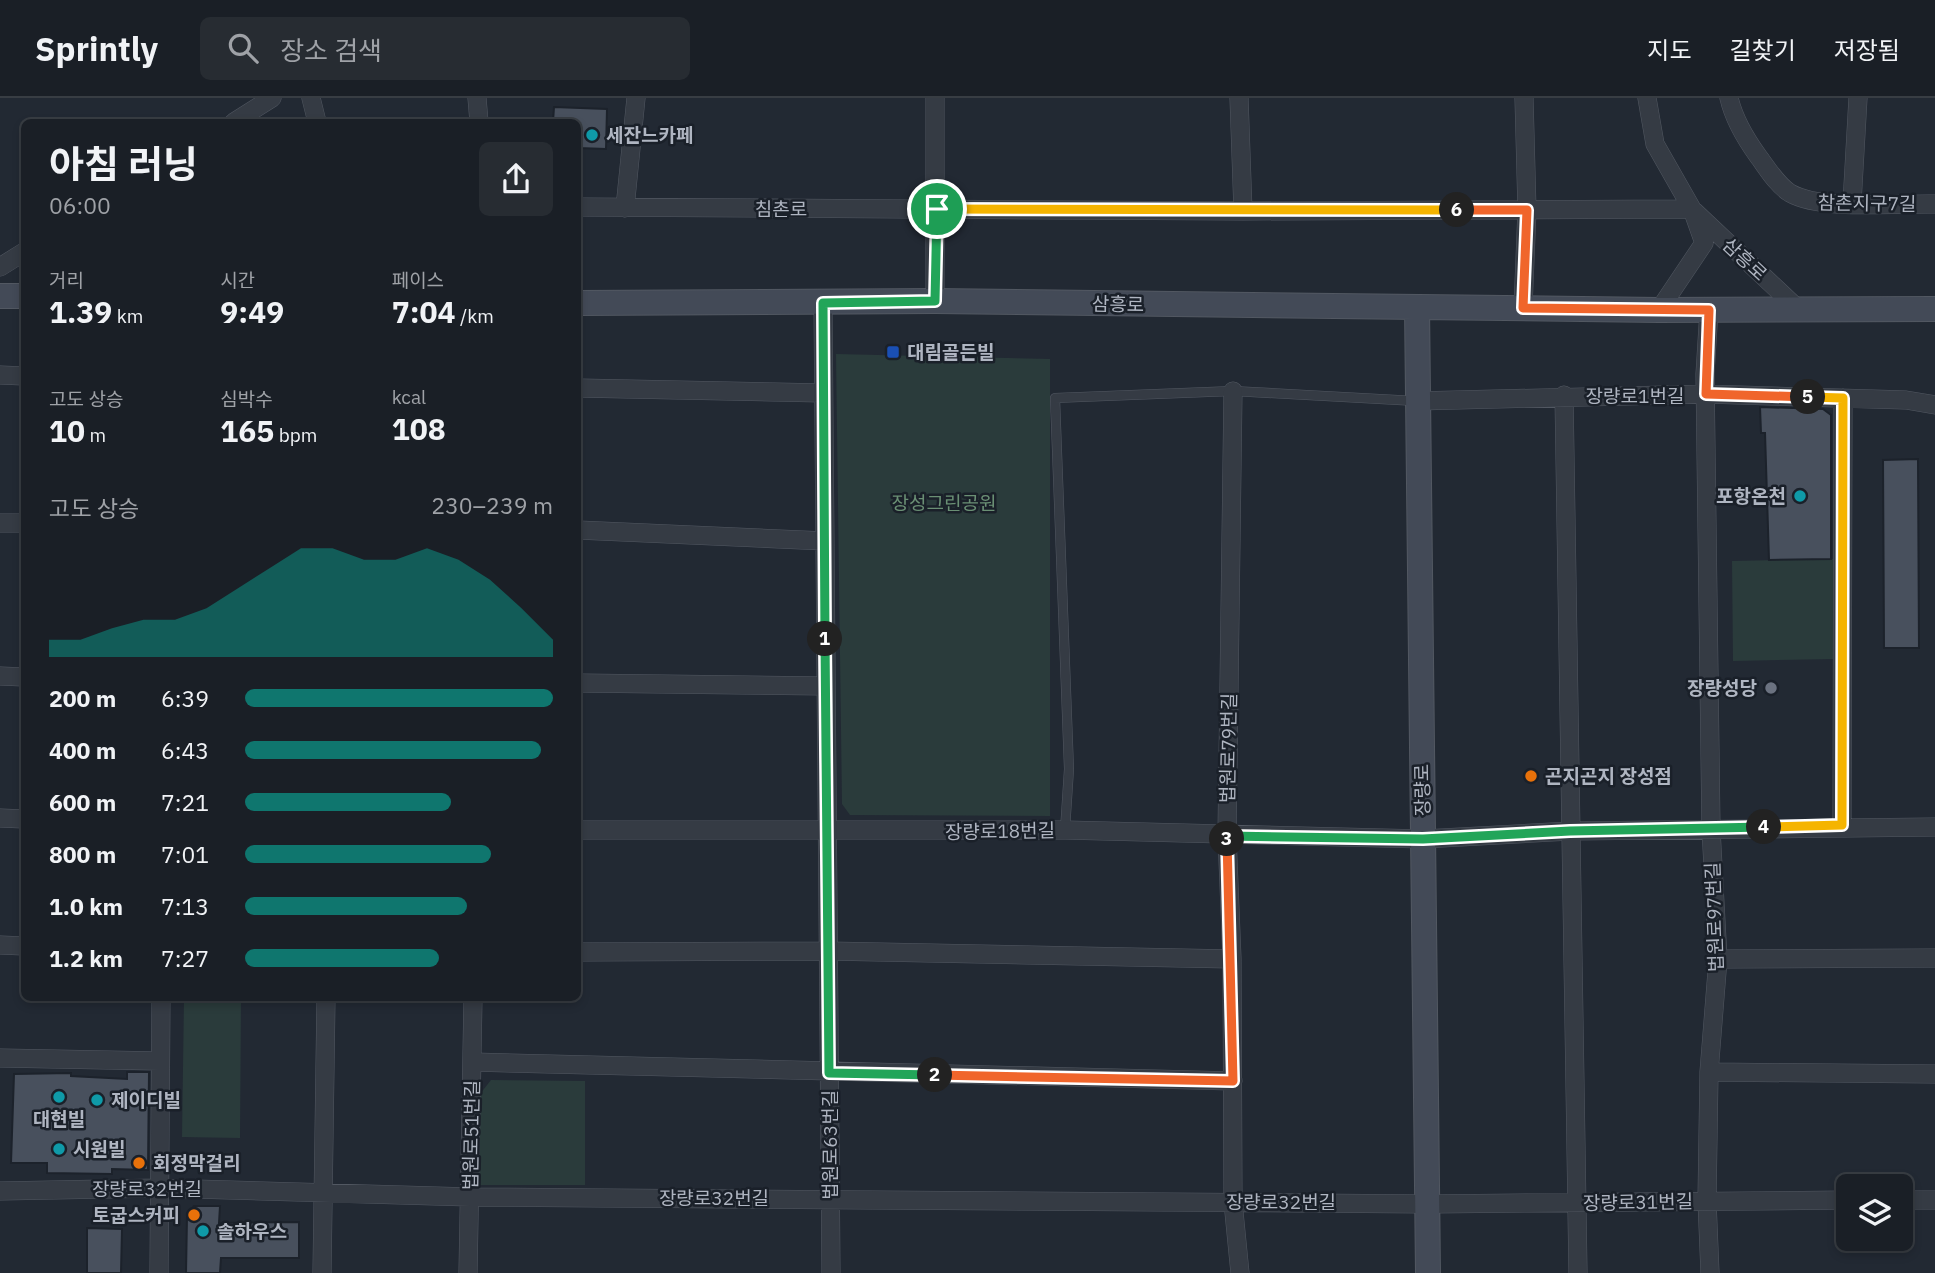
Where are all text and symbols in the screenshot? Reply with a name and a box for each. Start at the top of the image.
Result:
search box [200,17,690,80]
text: Sprintly [35,27,158,70]
icon: search [224,29,262,67]
text: 장소 검색 [280,33,382,67]
text: 지도 [1647,34,1692,66]
text: 길찾기 [1730,34,1796,66]
text: 저장됨 [1834,34,1900,66]
place label: 세잔느카페 [606,123,693,147]
marker: 세잔느카페 [584,127,600,143]
text: 아침 러닝 [49,139,198,188]
button: share [479,142,553,216]
pin [907,179,967,239]
text: 06:00 [49,190,111,220]
icon: arrive [918,190,956,228]
street label: 참촌지구7길 [1817,190,1917,216]
pin: 6 [1440,192,1474,228]
street label: 침촌로 [755,197,807,221]
text: 6 [1451,197,1462,221]
street label: 삼흥로 [1718,232,1772,286]
text: 거리 [49,268,84,292]
text: 시간 [220,268,255,292]
text: 페이스 [392,268,444,292]
text: 1.39 [49,292,112,331]
text: 9:49 [220,292,284,331]
text: 7:04 [392,292,456,331]
street label: 삼흥로 [1092,292,1144,316]
text: km [112,304,143,328]
text: /km [456,304,494,328]
place label: 대림골든빌 [907,340,994,364]
marker: 대림골든빌 [885,344,901,360]
pin: 5 [1790,380,1826,414]
street label: 장량로1번길 [1586,384,1684,408]
text: 5 [1802,384,1813,408]
text: kcal [392,385,426,409]
text: 고도 상승 [49,387,123,411]
text: 심박수 [220,387,273,411]
text: 108 [392,409,446,448]
text: 10 [49,411,85,450]
text: 165 [220,411,274,450]
text: m [85,423,106,447]
text: bpm [274,423,317,447]
place label: 포항온천 [1716,484,1786,508]
marker: 포항온천 [1792,488,1808,504]
text: 230–239 m [431,490,553,520]
park label: 장성그린공원 [892,491,996,515]
text: 고도 상승 [49,493,139,523]
pin: 1 [808,622,842,656]
text: 1 [819,626,830,650]
place label: 장량성당 [1687,676,1758,700]
marker: 장량성당 [1763,680,1779,696]
text: 200 m [49,683,116,713]
text: 6:39 [161,683,209,713]
street label: 법원로79번길 [1215,693,1241,803]
text: 400 m [49,735,116,765]
text: 6:43 [161,735,209,765]
street label: 장량로 [1410,764,1434,816]
place label: 곤지곤지 장성점 [1545,764,1672,788]
marker: 곤지곤지 장성점 [1523,768,1539,784]
text: 600 m [49,787,116,817]
text: 7:21 [161,787,209,817]
pin: 4 [1746,810,1782,844]
text: 4 [1758,814,1769,838]
street label: 장량로18번길 [945,818,1055,844]
pin: 3 [1210,822,1244,856]
text: 3 [1221,826,1232,850]
text: 800 m [49,839,116,869]
text: 7:01 [161,839,209,869]
street label: 법원로97번길 [1700,862,1728,972]
text: 1.0 km [49,891,123,921]
text: 7:13 [161,891,209,921]
text: 1.2 km [49,943,123,973]
text: 7:27 [161,943,209,973]
pin: 2 [918,1058,953,1093]
text: 2 [929,1062,940,1086]
street label: 법원로51번길 [458,1080,484,1190]
place label: 제이디빌 [111,1088,181,1112]
marker: 대현빌 [51,1089,67,1105]
street label: 법원로63번길 [818,1090,842,1200]
marker: 제이디빌 [89,1092,105,1108]
place label: 대현빌 [33,1107,85,1131]
place label: 시원빌 [73,1137,125,1161]
marker: 시원빌 [51,1141,67,1157]
place label: 회정막걸리 [153,1151,240,1175]
marker: 회정막걸리 [131,1155,147,1171]
map controls [1836,1174,1913,1251]
button: layers [1836,1174,1913,1251]
street label: 장량로32번길 [92,1177,202,1201]
street label: 장량로32번길 [659,1186,769,1210]
street label: 장량로31번길 [1583,1189,1693,1215]
street label: 장량로32번길 [1226,1190,1336,1214]
place label: 토굽스커피 [93,1203,180,1227]
marker: 토굽스커피 [186,1207,202,1223]
place label: 솔하우스 [217,1219,287,1243]
marker: 솔하우스 [195,1223,211,1239]

